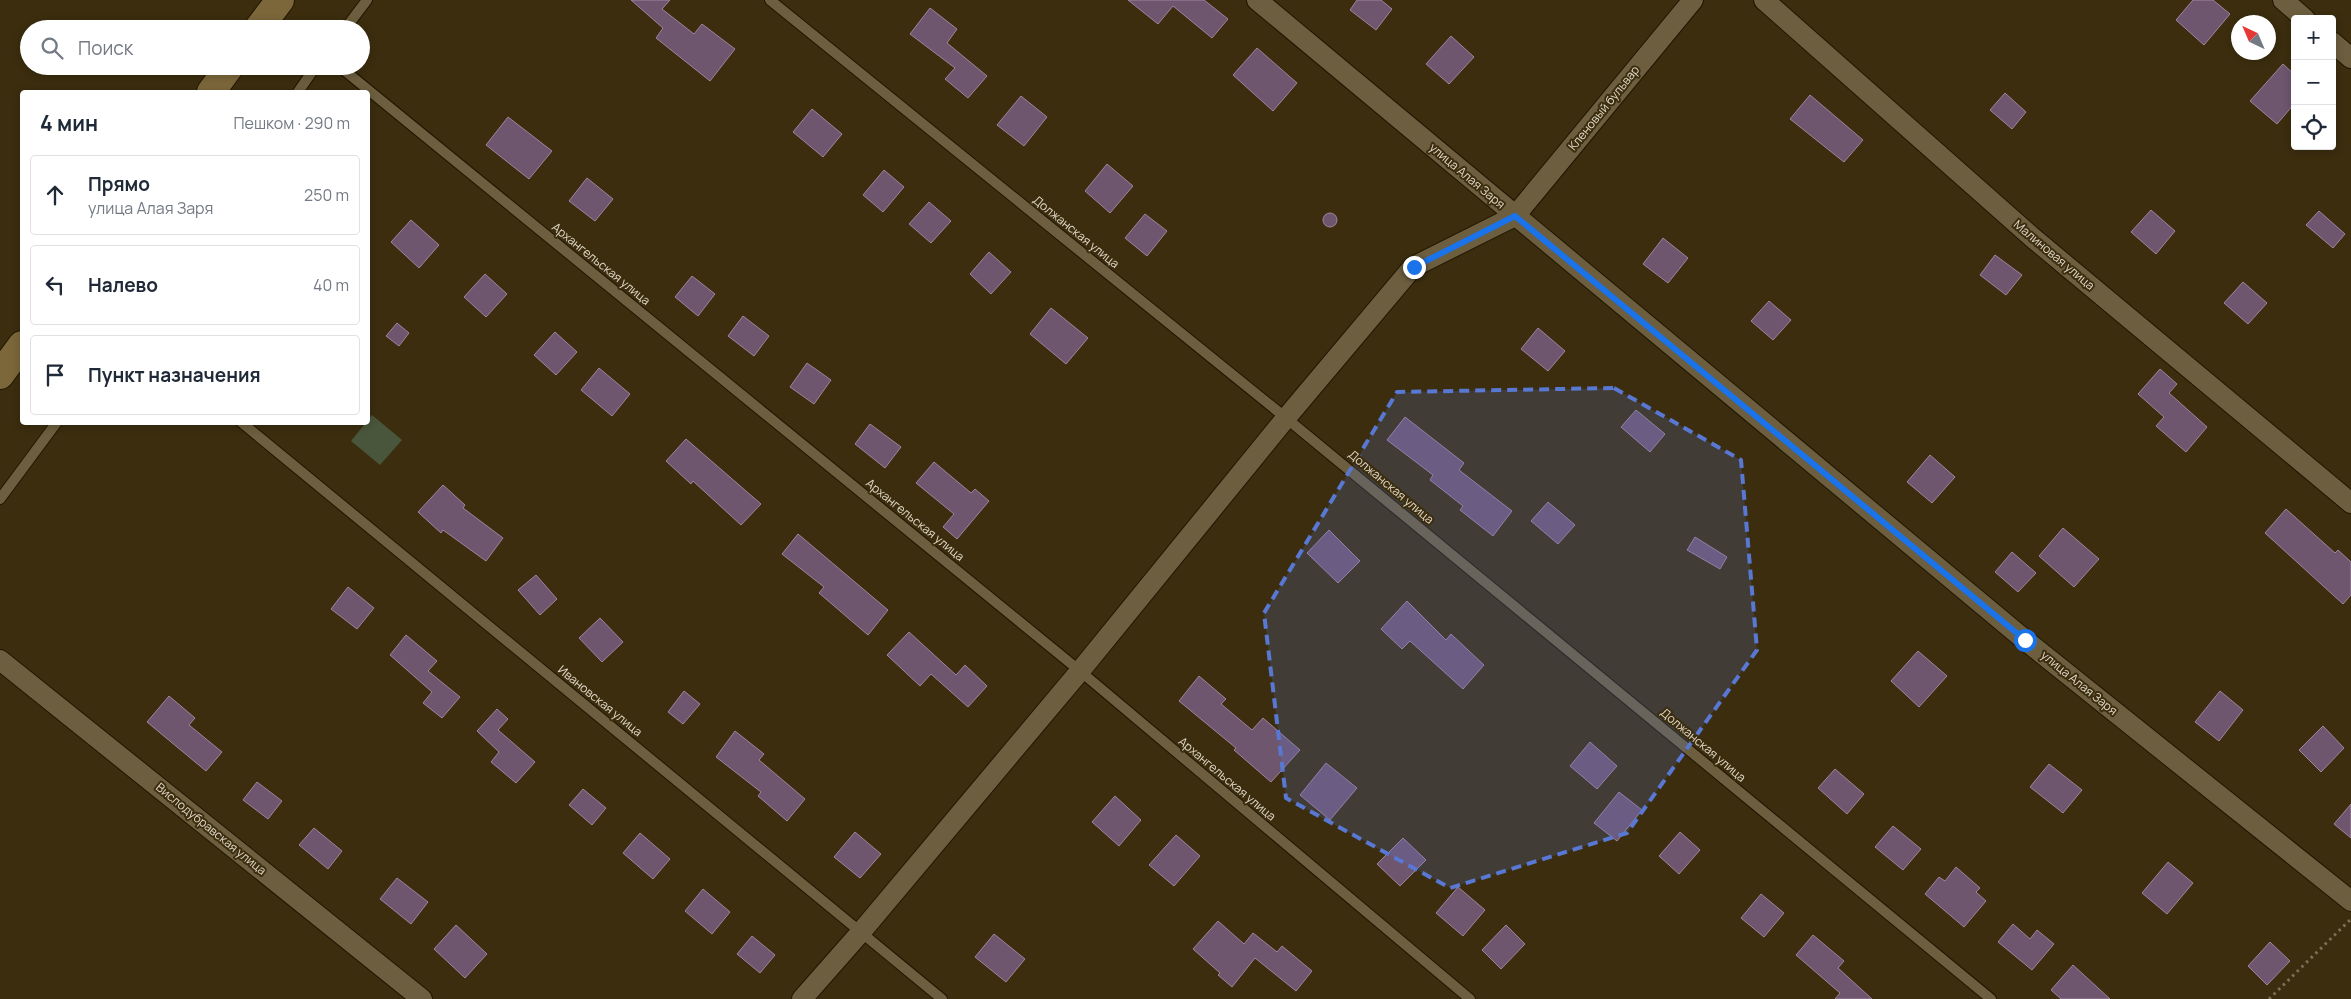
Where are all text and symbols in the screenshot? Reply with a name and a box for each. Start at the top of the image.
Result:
north arrow [2231,15,2276,60]
map controls [2291,15,2336,150]
button: + [2291,15,2336,60]
search box [20,20,370,75]
icon: search [38,34,66,62]
text: Поиск [78,35,133,61]
button: − [2291,60,2336,105]
street label: Кленовый бульвар [1564,62,1643,154]
button: locate [2291,105,2336,150]
text: 4 мин [40,109,98,137]
text: Пешком · 290 m [234,112,350,134]
street label: улица Алая Заря [1426,139,1509,212]
text: Прямо [88,171,150,197]
icon: ahead [41,181,69,209]
text: 250 m [304,184,349,206]
street label: Должанская улица [1029,191,1123,272]
text: улица Алая Заря [88,197,213,219]
street label: Малиновая улица [2010,216,2098,293]
street label: Архангельская улица [548,218,654,309]
route end [1403,256,1426,279]
icon: left [41,271,69,299]
text: Налево [88,272,158,298]
text: 40 m [313,274,349,296]
icon: arrive [41,361,69,389]
text: Пункт назначения [88,362,261,388]
street label: Должанская улица [1345,446,1438,528]
street label: Архангельская улица [862,474,968,565]
route start [2014,629,2037,652]
street label: улица Алая Заря [2037,646,2121,719]
street label: Ивановская улица [555,661,646,740]
street label: Должанская улица [1657,704,1750,786]
street label: Архангельская улица [1175,733,1280,824]
street label: Вислодубравская улица [153,779,270,878]

